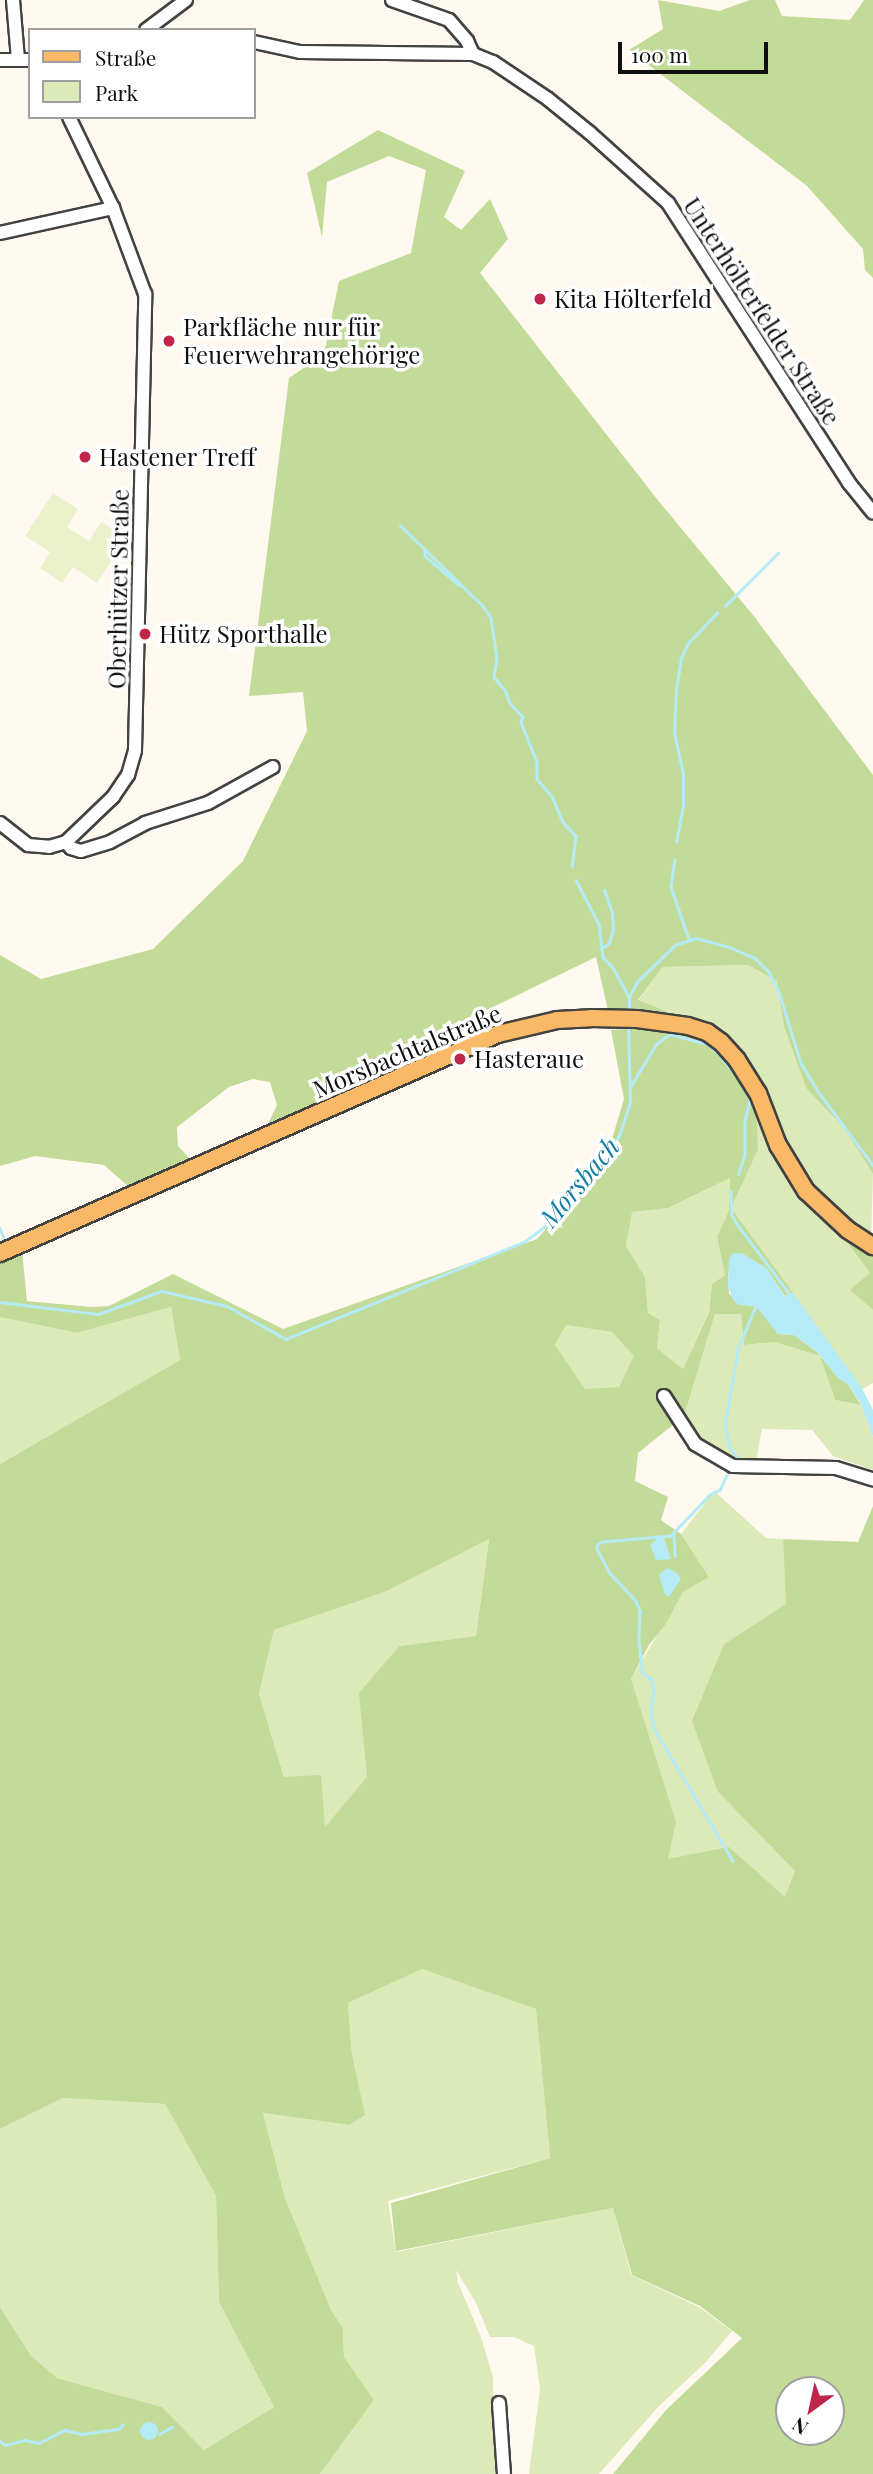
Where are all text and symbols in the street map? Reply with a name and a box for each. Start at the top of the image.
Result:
legend [28,28,256,119]
scale bar [621,28,772,72]
text: 100 m [631,40,688,68]
text: Straße [95,43,156,71]
text: Park [95,78,138,106]
street label: Unterhölterfelder Straße [678,192,846,430]
place label: Kita Hölterfeld [554,285,712,313]
marker: Kita Hölterfeld [532,291,548,307]
place label: Parkfläche nur für Feuerwehrangehörige [183,313,420,369]
marker: Parkfläche nur für Feuerwehrangehörige [161,333,177,349]
place label: Hastener Treff [99,443,256,471]
marker: Hastener Treff [77,449,93,465]
street label: Oberhützer Straße [102,488,134,690]
place label: Hütz Sporthalle [159,620,328,648]
marker: Hütz Sporthalle [137,626,153,642]
street label: Morsbachtalstraße [309,998,505,1104]
place label: Hasteraue [474,1045,584,1073]
marker: Hasteraue [452,1051,468,1067]
water label: Morsbach [533,1131,625,1233]
north arrow [775,2376,845,2446]
text: N [787,2412,812,2442]

